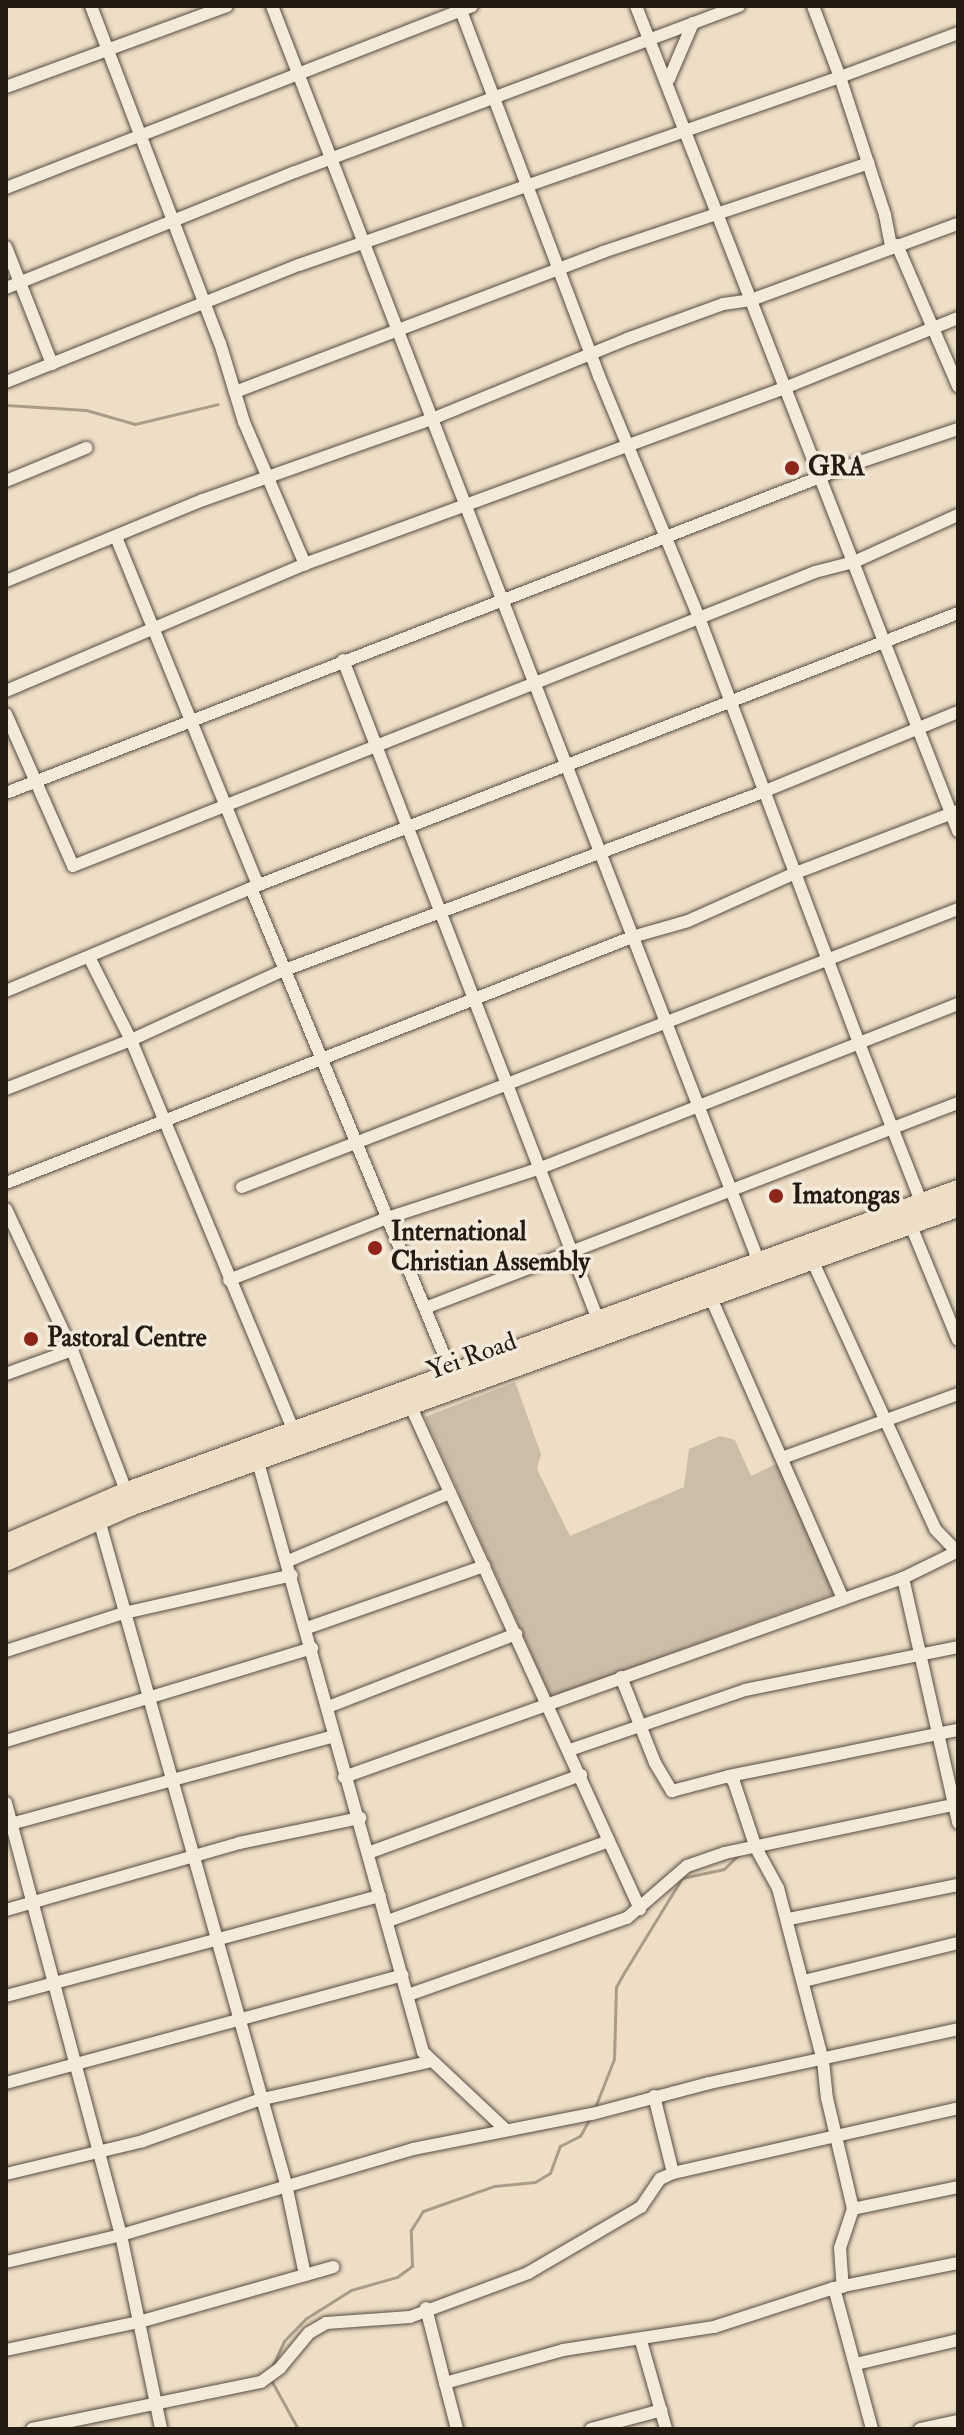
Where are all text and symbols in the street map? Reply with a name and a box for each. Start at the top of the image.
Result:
place label: GRA [808,452,865,484]
marker: GRA [783,459,801,477]
place label: Imatongas [792,1180,900,1212]
marker: Imatongas [767,1187,785,1205]
place label: International Christian Assembly [391,1217,590,1278]
marker: International Christian Assembly [366,1239,384,1257]
place label: Pastoral Centre [47,1323,207,1355]
street label: Yei Road [423,1326,521,1388]
marker: Pastoral Centre [22,1330,40,1348]

